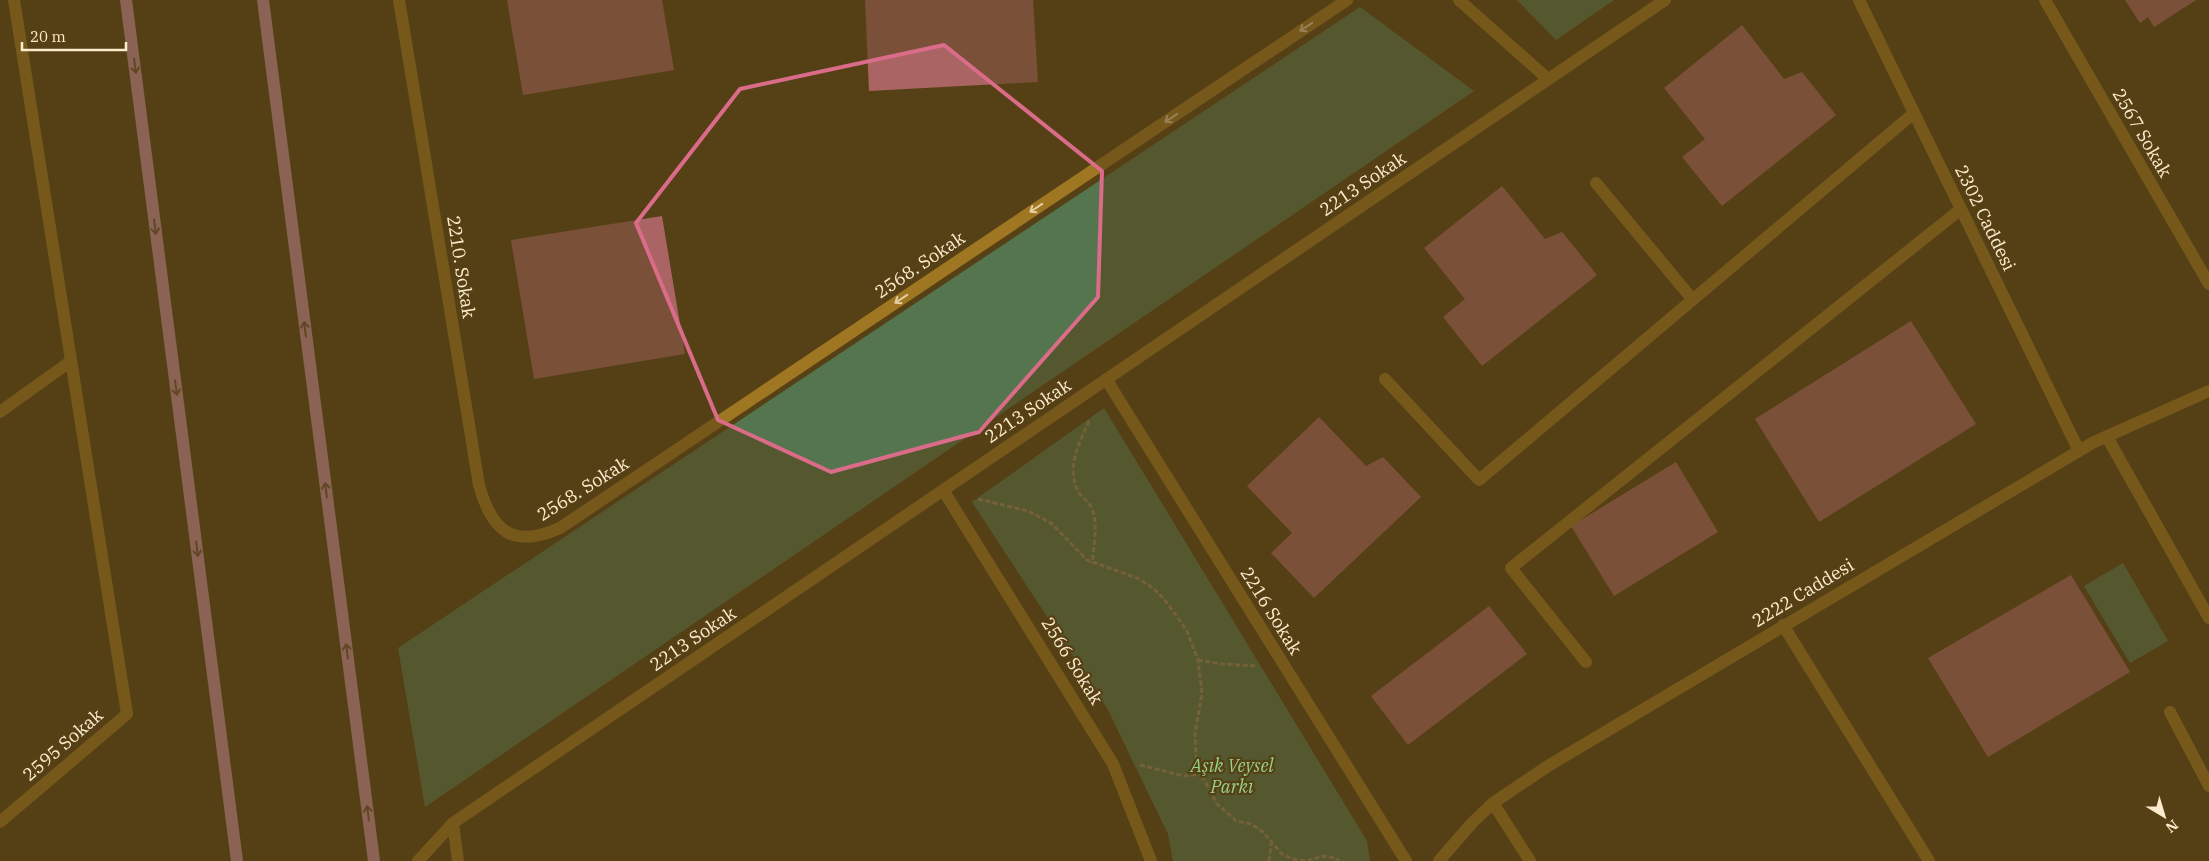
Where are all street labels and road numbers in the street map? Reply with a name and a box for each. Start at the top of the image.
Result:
street label: 2567 Sokak [2108,84,2177,182]
street label: 2213 Sokak [1315,146,1411,221]
street label: 2302 Caddesi [1950,161,2021,275]
street label: 2210. Sokak [442,214,481,320]
street label: 2568. Sokak [870,226,970,303]
street label: 2213 Sokak [980,373,1076,448]
street label: 2568. Sokak [533,451,633,526]
street label: 2222 Caddesi [1748,553,1858,632]
street label: 2216 Sokak [1235,563,1308,659]
street label: 2213 Sokak [645,601,741,676]
street label: 2566 Sokak [1036,613,1109,709]
street label: 2595 Sokak [18,703,108,786]

